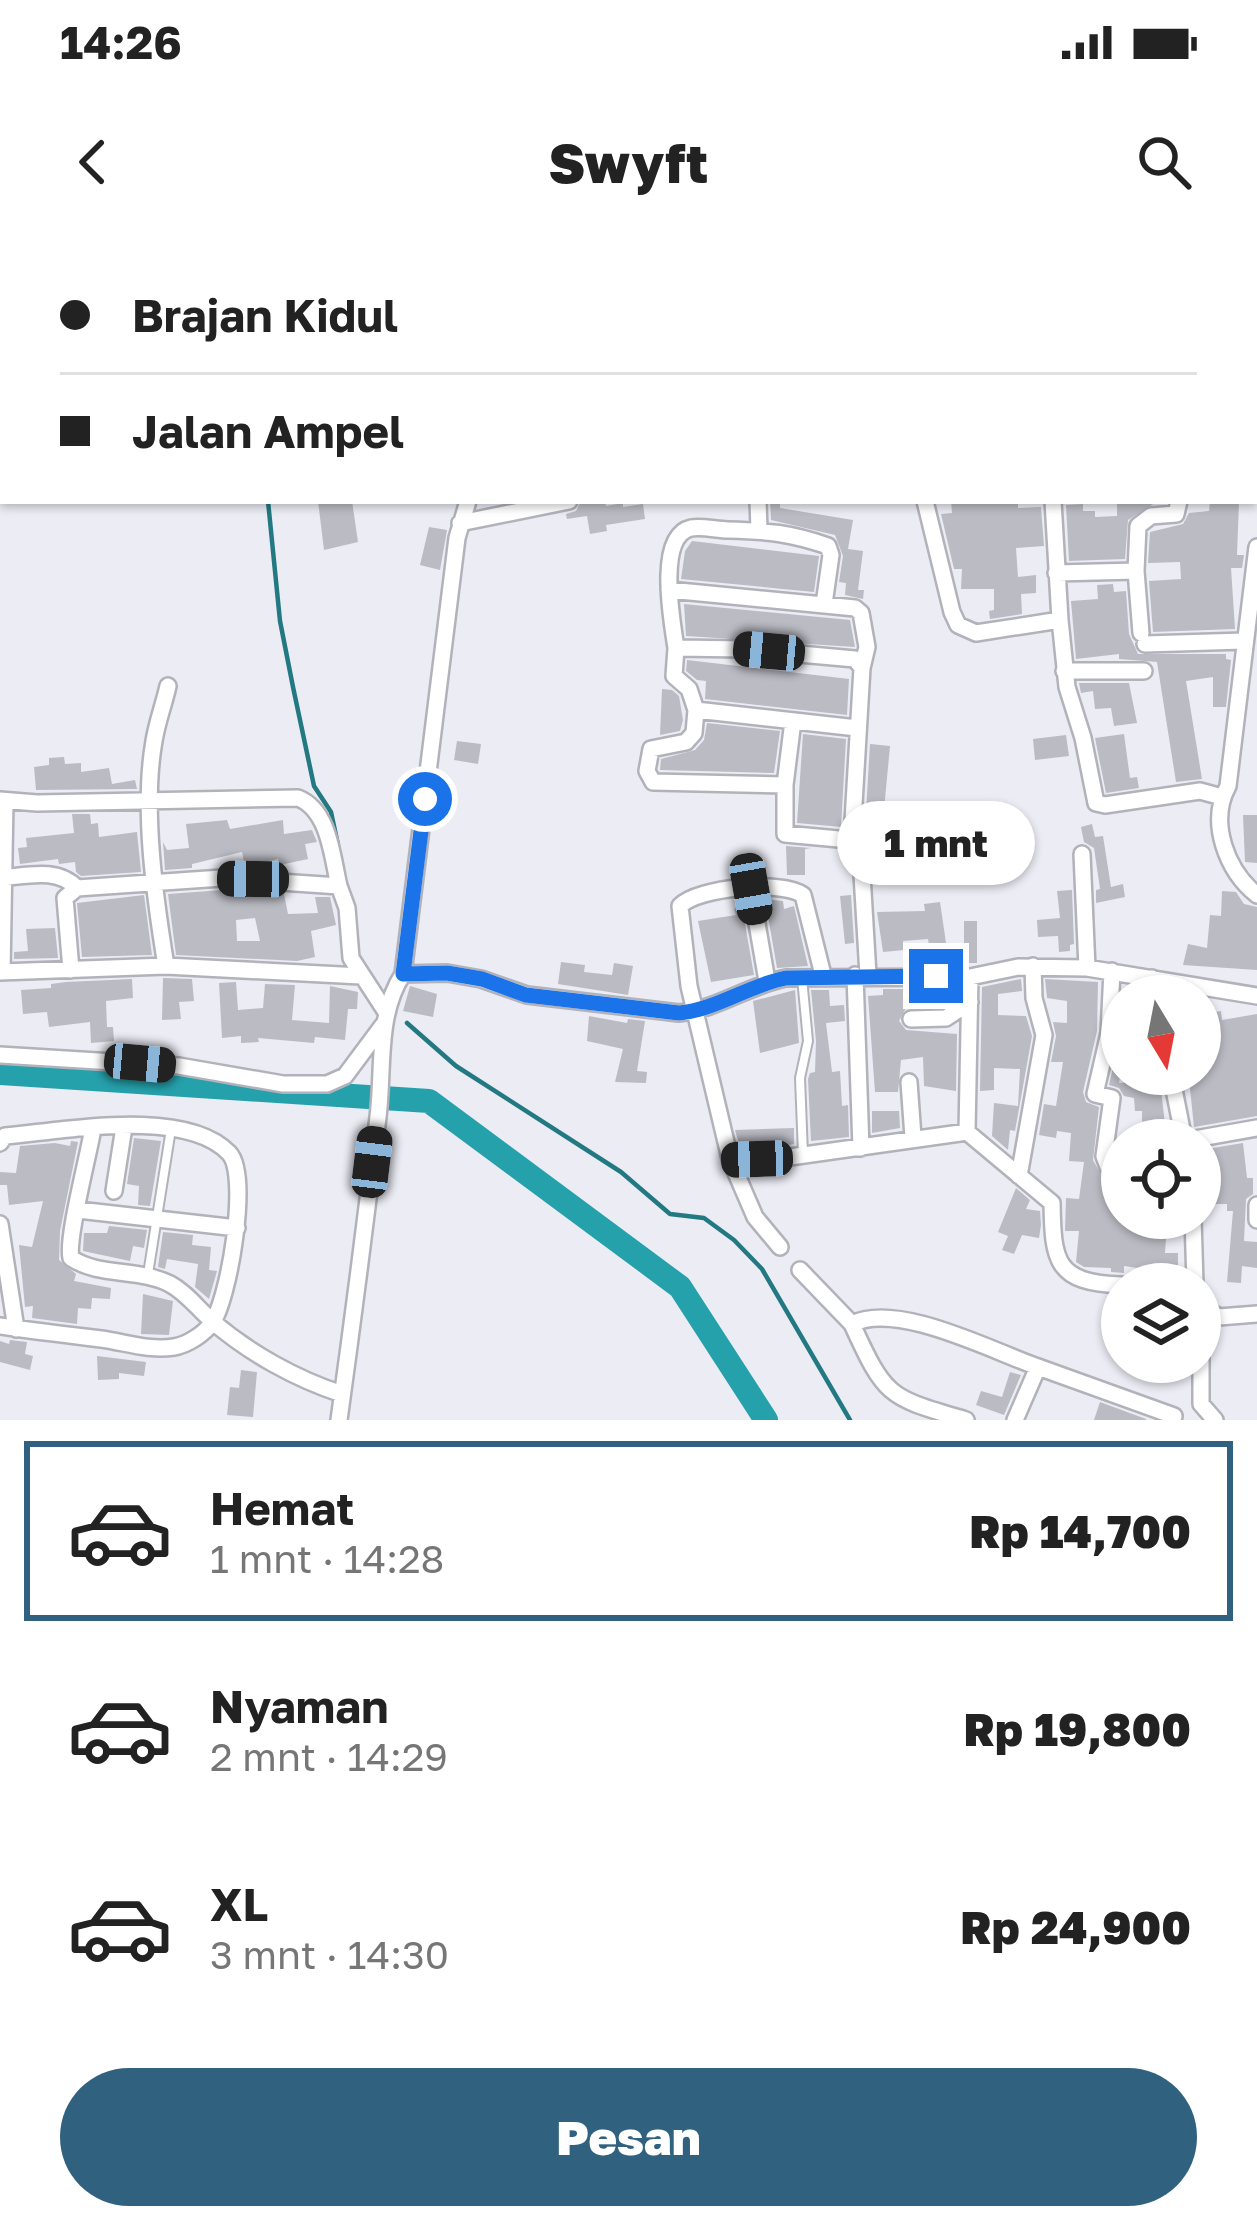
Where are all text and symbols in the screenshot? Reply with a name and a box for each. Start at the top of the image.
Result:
text: 14:26 [60,15,182,69]
icon: back [60,129,126,195]
icon: search [1131,129,1197,195]
text: Swyft [549,130,708,195]
text: Brajan Kidul [132,288,398,342]
text: Jalan Ampel [132,404,404,458]
car [732,630,806,672]
route start [398,772,452,826]
callout: 1 mnt [837,802,1035,886]
text: 1 mnt [884,819,988,866]
car [727,850,775,928]
car [217,860,289,898]
route end [909,949,963,1003]
north arrow [1101,975,1221,1095]
map controls [1101,975,1221,1383]
car [103,1042,177,1084]
button: locate [1101,1119,1221,1239]
car [350,1124,394,1200]
car [720,1140,794,1178]
button: layers [1101,1263,1221,1383]
icon: car [66,1477,174,1585]
text: Hemat [210,1481,354,1535]
text: Rp 14,700 [969,1504,1191,1558]
text: 1 mnt · 14:28 [210,1535,444,1582]
icon: car [66,1675,174,1783]
text: Nyaman [210,1679,388,1733]
text: Rp 19,800 [964,1702,1191,1756]
text: 2 mnt · 14:29 [210,1733,448,1780]
icon: car [66,1873,174,1981]
text: XL [210,1877,268,1931]
text: Rp 24,900 [960,1900,1191,1954]
text: 3 mnt · 14:30 [210,1931,449,1978]
button: Pesan [60,2068,1197,2206]

